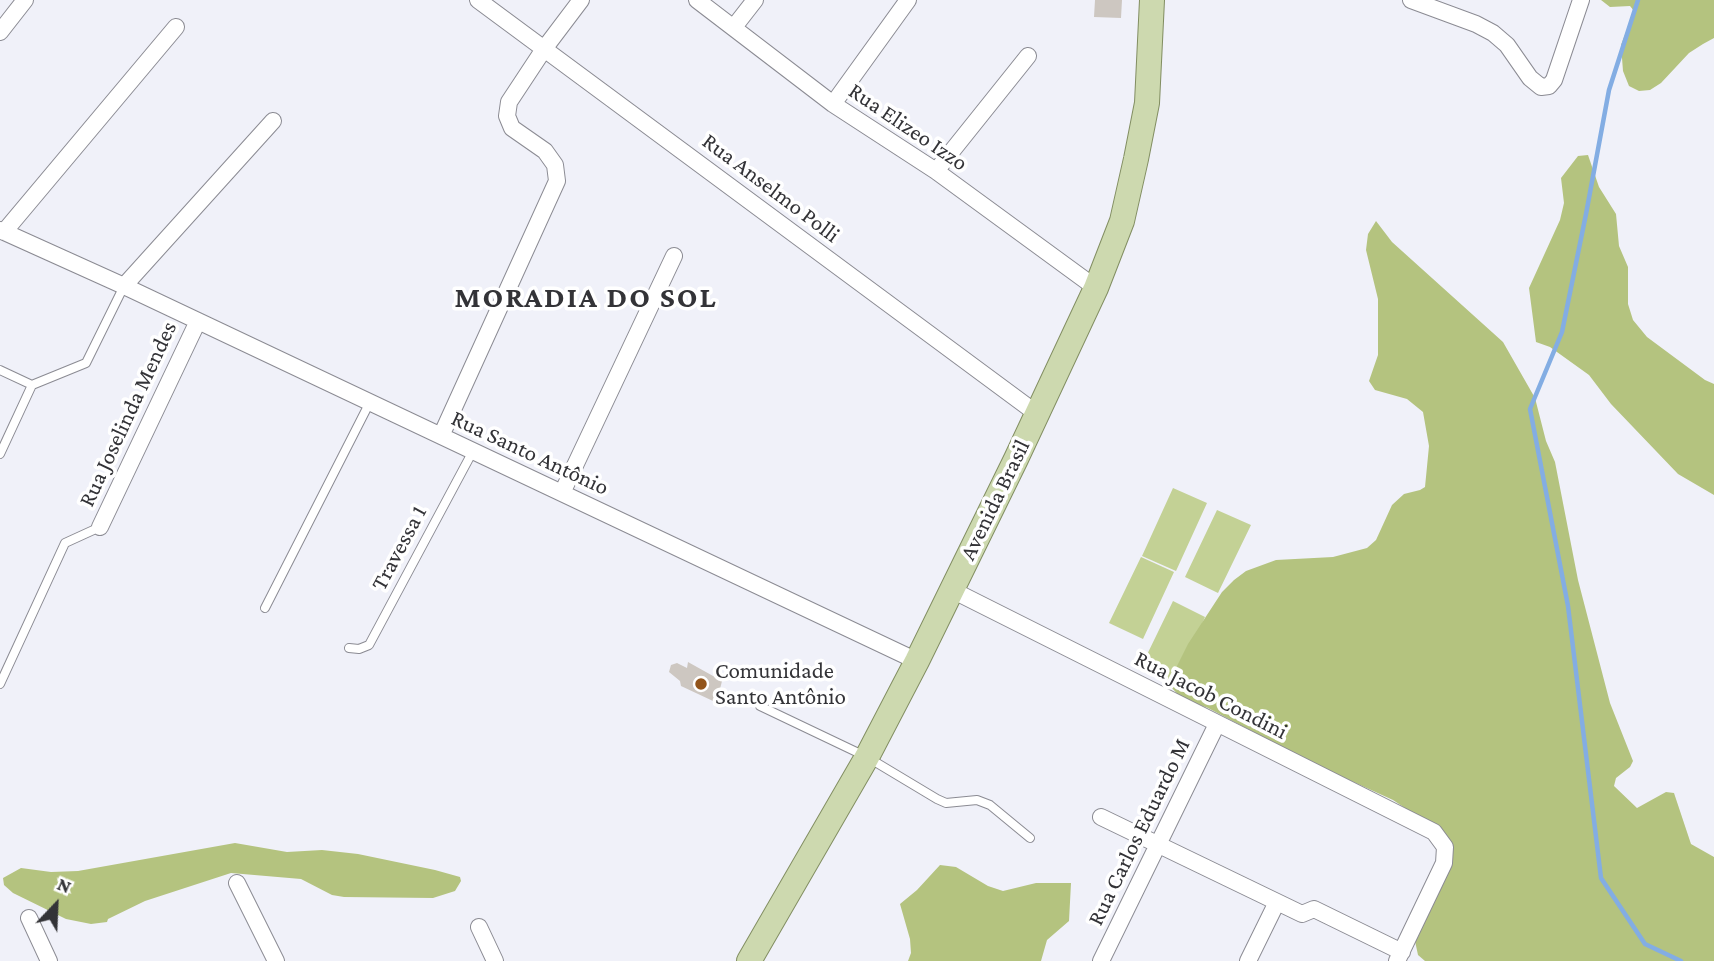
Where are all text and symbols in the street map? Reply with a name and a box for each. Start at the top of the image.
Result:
street label: Rua Elizeo Izzo [843,77,973,177]
street label: Rua Anselmo Polli [697,127,845,249]
district label: MORADIA DO SOL [456,280,716,316]
street label: Rua Joselinda Mendes [73,317,183,511]
street label: Rua Santo Antônio [447,404,613,502]
street label: Avenida Brasil [954,435,1036,565]
street label: Travessa 1 [365,501,433,595]
street label: Rua Jacob Condini [1130,645,1292,745]
place label: Comunidade Santo Antônio [715,657,846,711]
marker: Comunidade Santo Antônio [693,676,709,692]
street label: Rua Carlos Eduardo M [1082,734,1196,930]
north arrow [21,870,91,940]
text: N [54,873,74,897]

